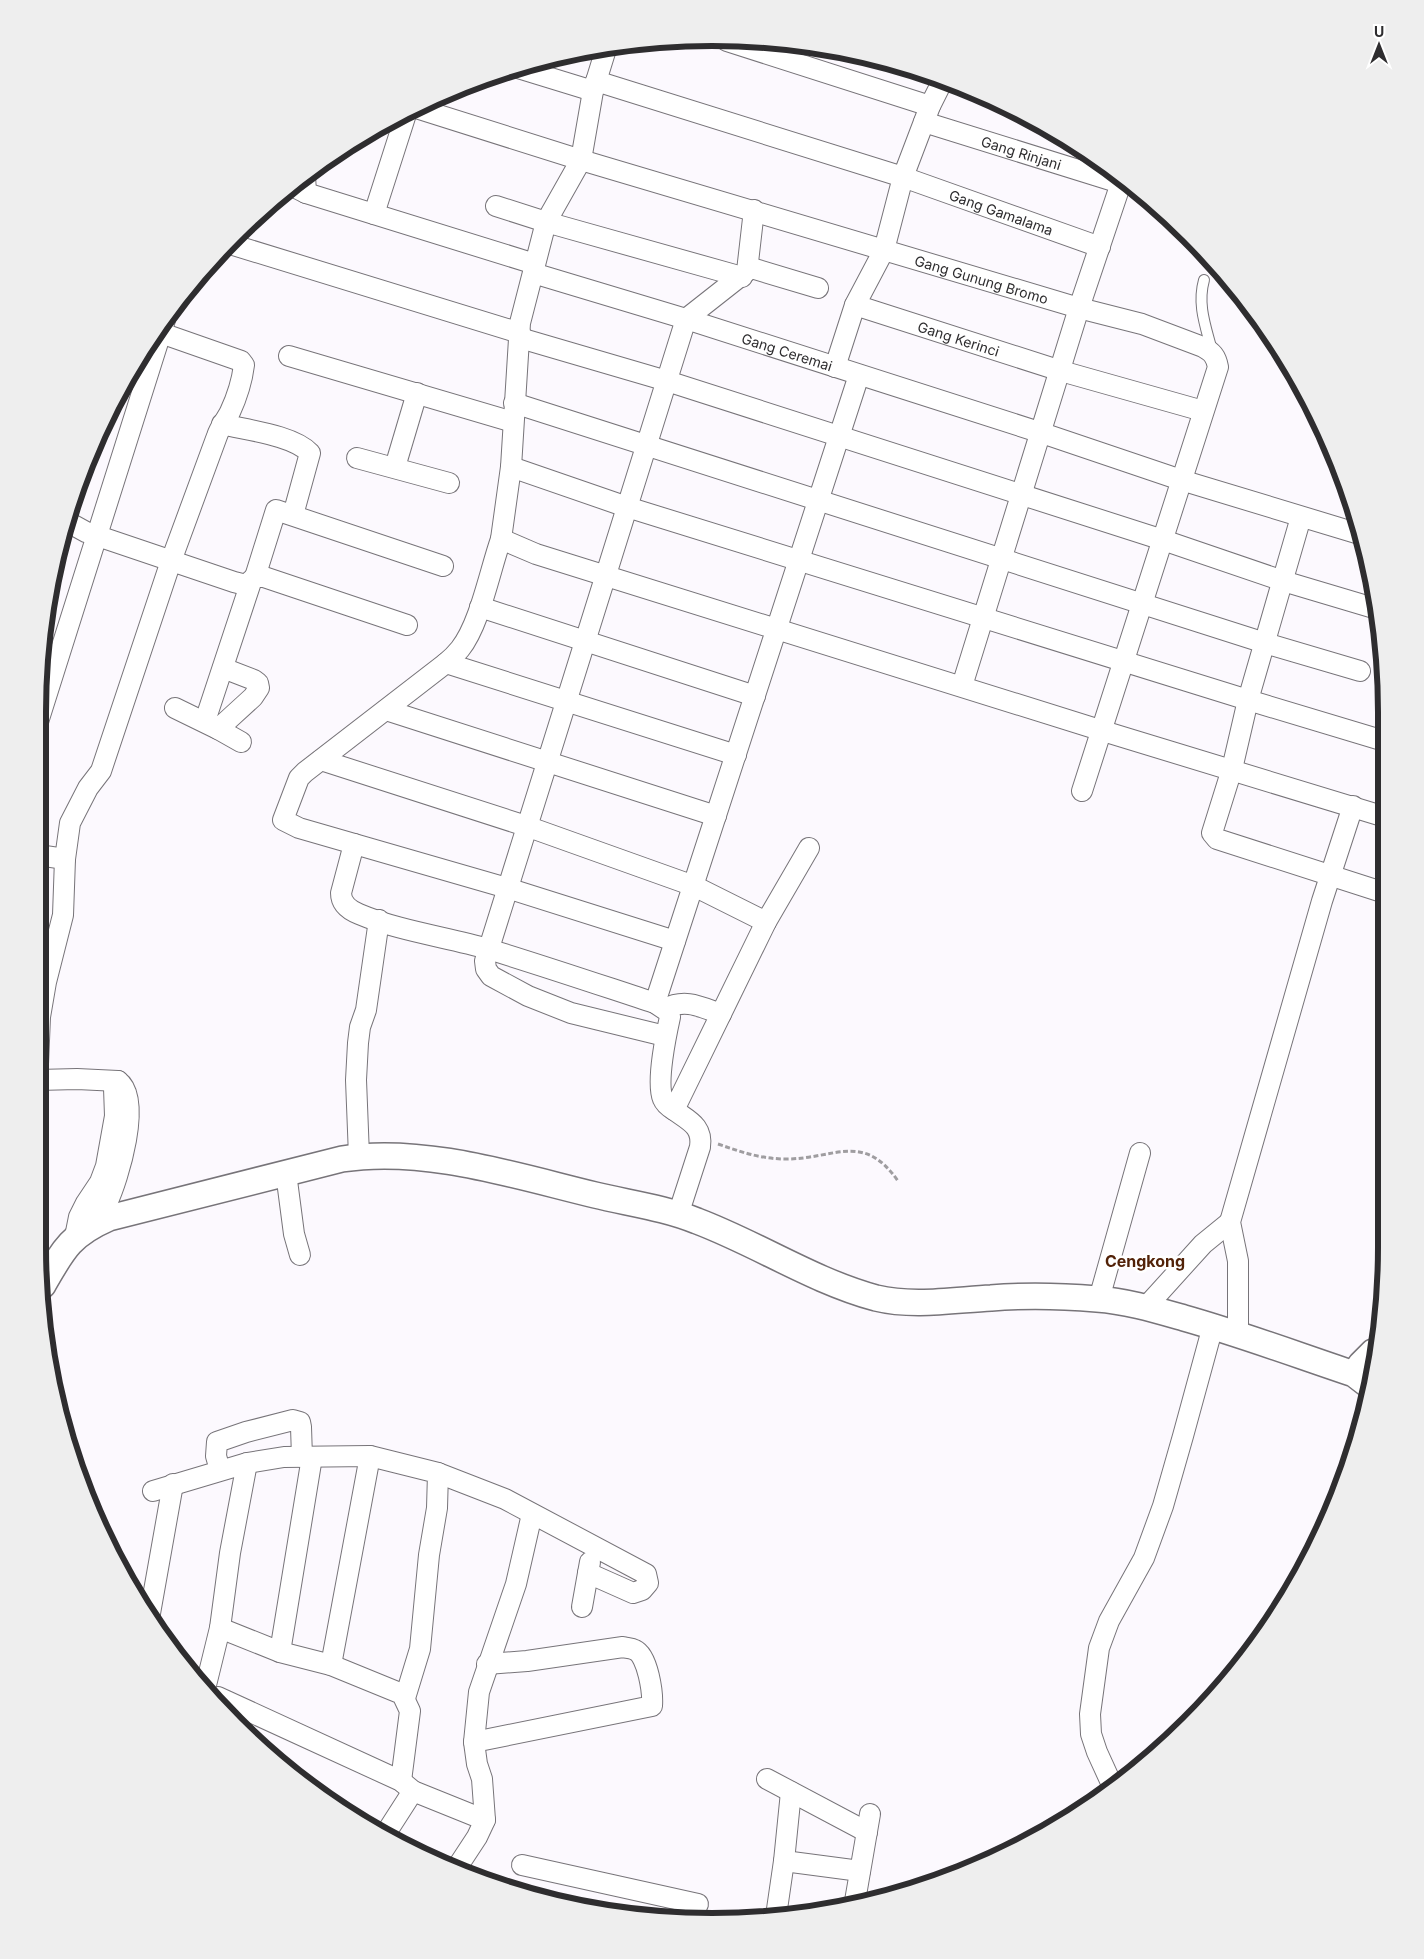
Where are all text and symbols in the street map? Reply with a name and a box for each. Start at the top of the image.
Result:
north arrow [1354,20,1404,70]
text: U [1374,23,1384,40]
street label: Gang Rinjani [979,132,1063,173]
street label: Gang Gamalama [947,186,1056,238]
street label: Gang Gunung Bromo [913,251,1050,307]
street label: Gang Kerinci [916,317,1002,359]
street label: Gang Ceremai [740,329,835,374]
district label: Cengkong [1105,1251,1185,1271]

